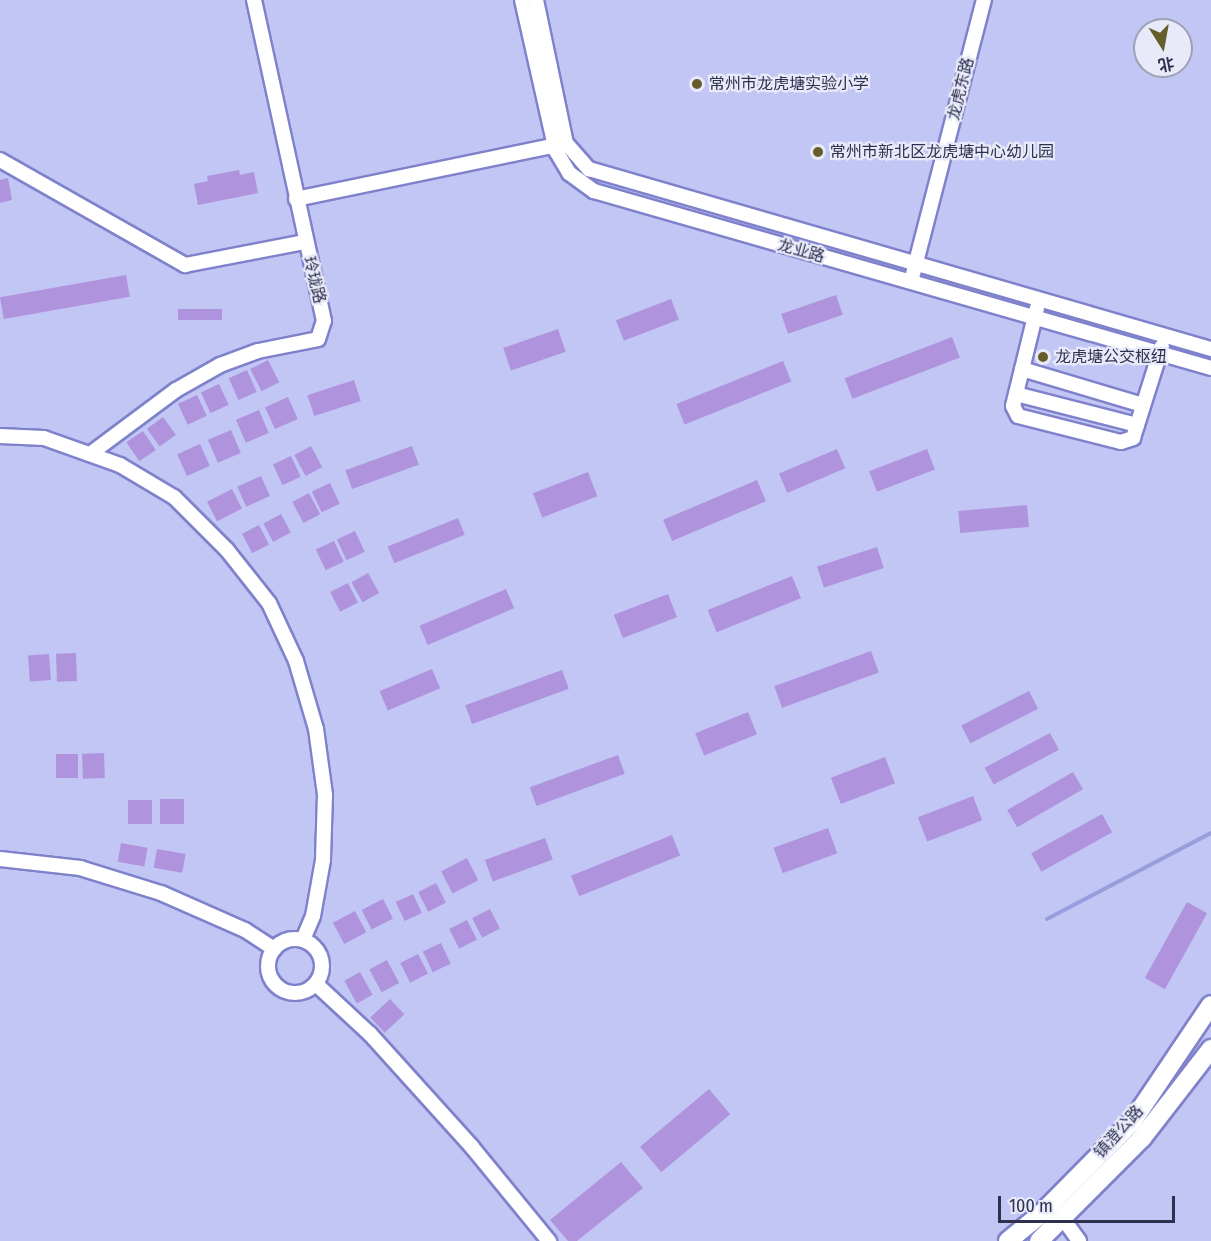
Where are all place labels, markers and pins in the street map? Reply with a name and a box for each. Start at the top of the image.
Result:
place label: 常州市龙虎塘实验小学 [709,74,869,94]
marker: 常州市龙虎塘实验小学 [690,77,704,91]
place label: 常州市新北区龙虎塘中心幼儿园 [830,142,1054,162]
marker: 常州市新北区龙虎塘中心幼儿园 [811,145,825,159]
place label: 龙虎塘公交枢纽 [1055,347,1167,367]
marker: 龙虎塘公交枢纽 [1036,350,1050,364]

